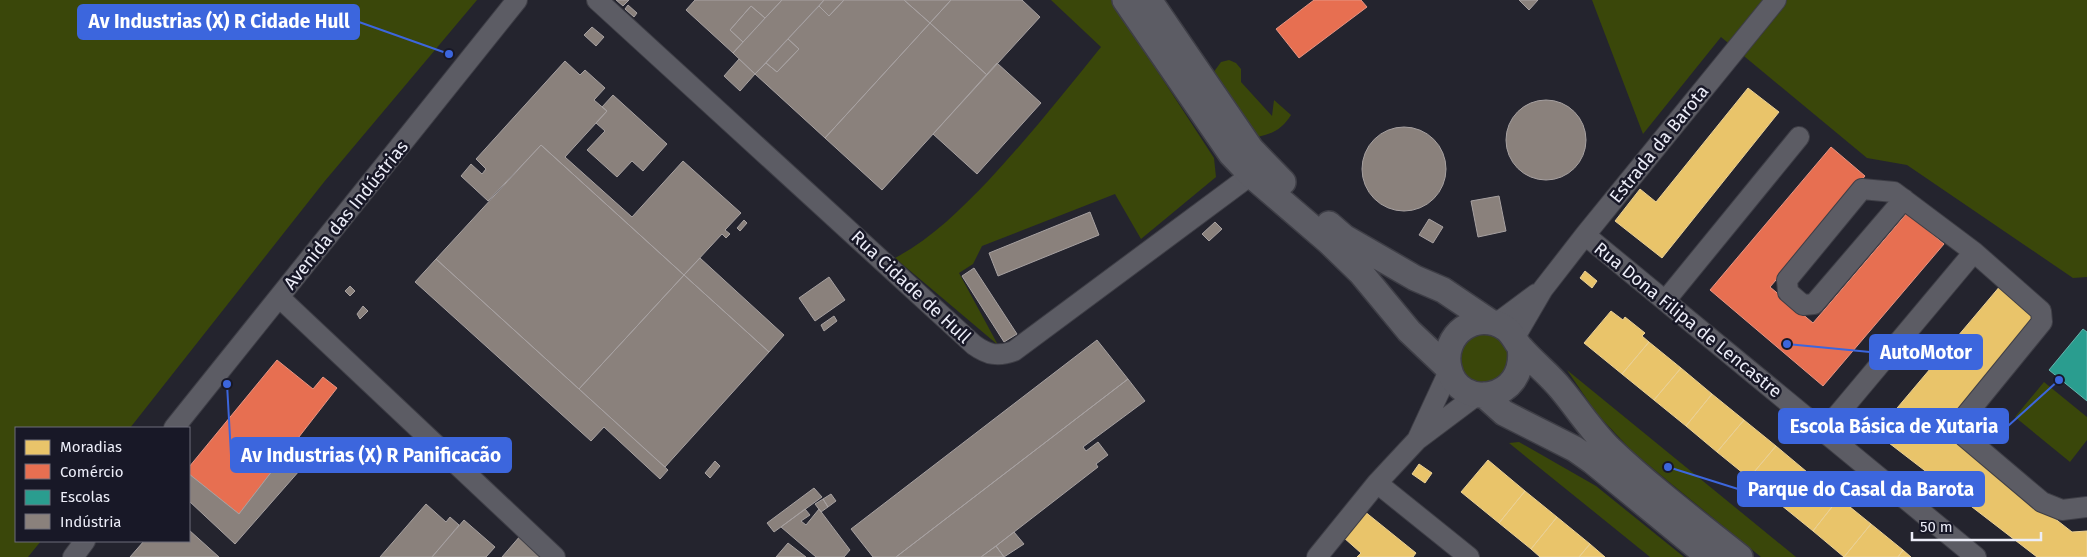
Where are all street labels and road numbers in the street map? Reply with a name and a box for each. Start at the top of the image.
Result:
street label: Estrada da Barota [1605,81,1713,207]
street label: Avenida das Indústrias [279,136,413,294]
street label: Rua Cidade de Hull [847,226,975,348]
street label: Rua Dona Filipa de Lencastre [1590,237,1786,403]

